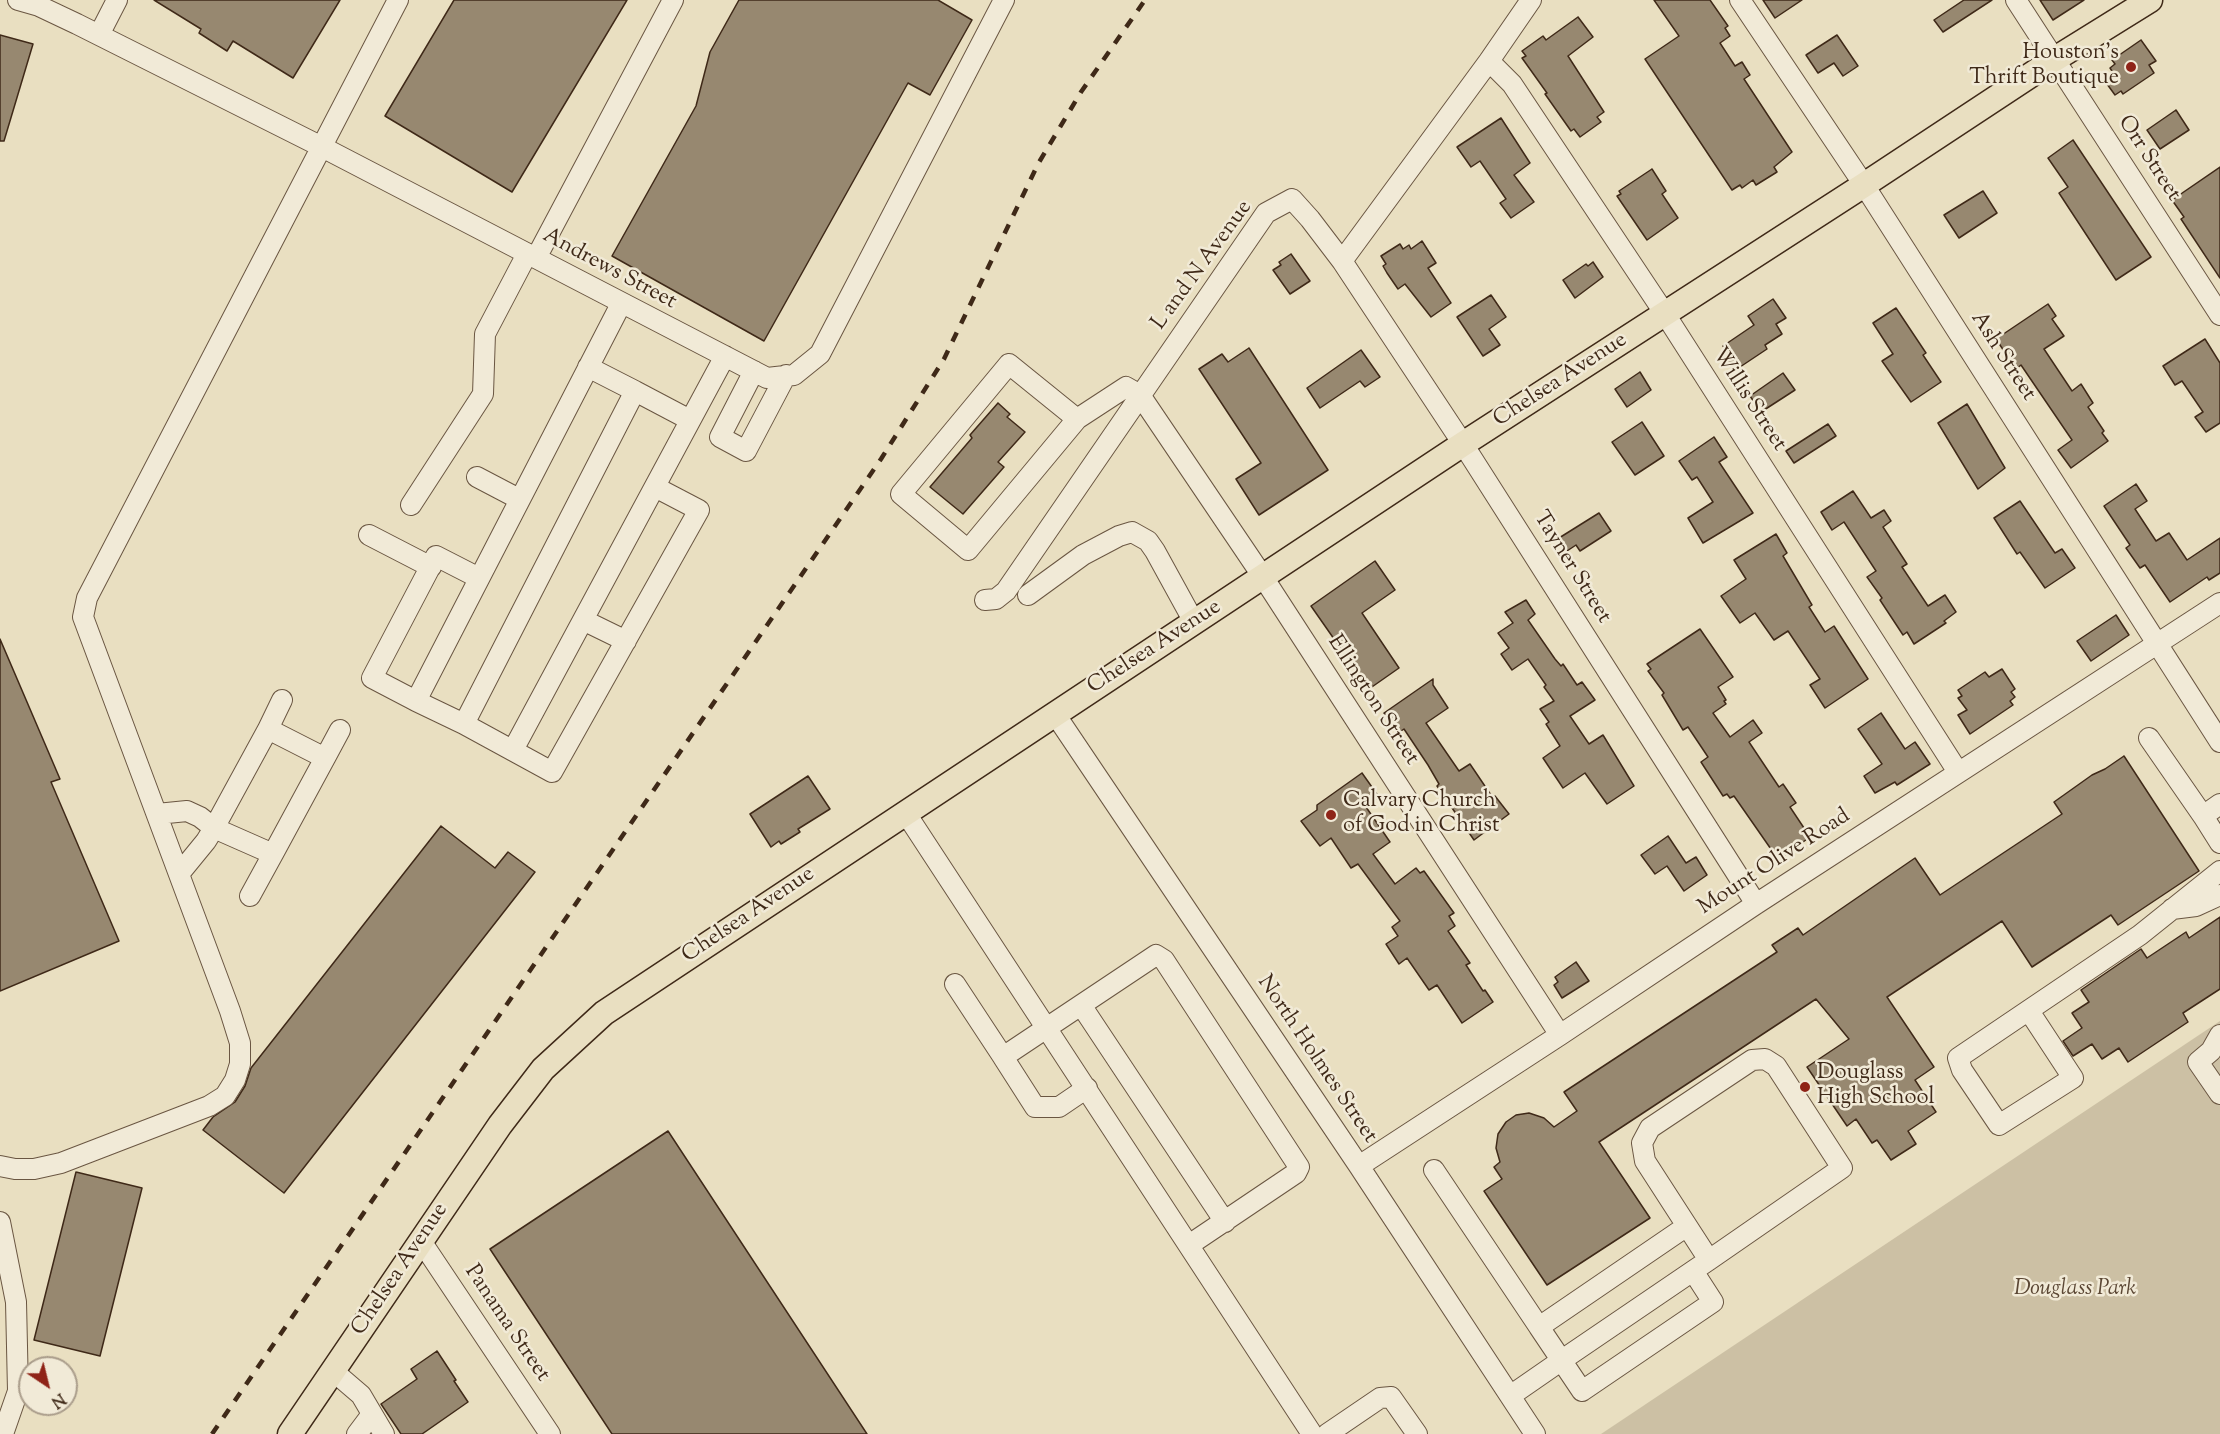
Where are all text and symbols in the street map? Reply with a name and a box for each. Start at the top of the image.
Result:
place label: Houston's Thrift Boutique [1969,41,2119,92]
marker: Houston's Thrift Boutique [2124,60,2138,74]
street label: Orr Street [2111,111,2185,207]
street label: L and N Avenue [1147,196,1259,336]
street label: Andrews Street [538,224,680,316]
street label: Ash Street [1963,307,2041,407]
street label: Chelsea Avenue [1489,328,1633,434]
street label: Willis Street [1705,343,1791,457]
street label: Tayner Street [1526,507,1616,629]
street label: Chelsea Avenue [1083,595,1227,701]
street label: Ellington Street [1320,631,1424,771]
place label: Calvary Church of God in Christ [1343,789,1500,840]
street label: Mount Olive Road [1694,804,1856,922]
marker: Calvary Church of God in Christ [1324,808,1338,822]
street label: Chelsea Avenue [678,862,820,970]
street label: North Holmes Street [1250,971,1382,1149]
place label: Douglass High School [1817,1061,1935,1112]
marker: Douglass High School [1798,1080,1812,1094]
street label: Chelsea Avenue [347,1199,455,1341]
street label: Panama Street [457,1261,555,1387]
park label: Douglass Park [2014,1277,2136,1303]
north arrow [18,1356,78,1416]
text: N [46,1386,69,1413]

